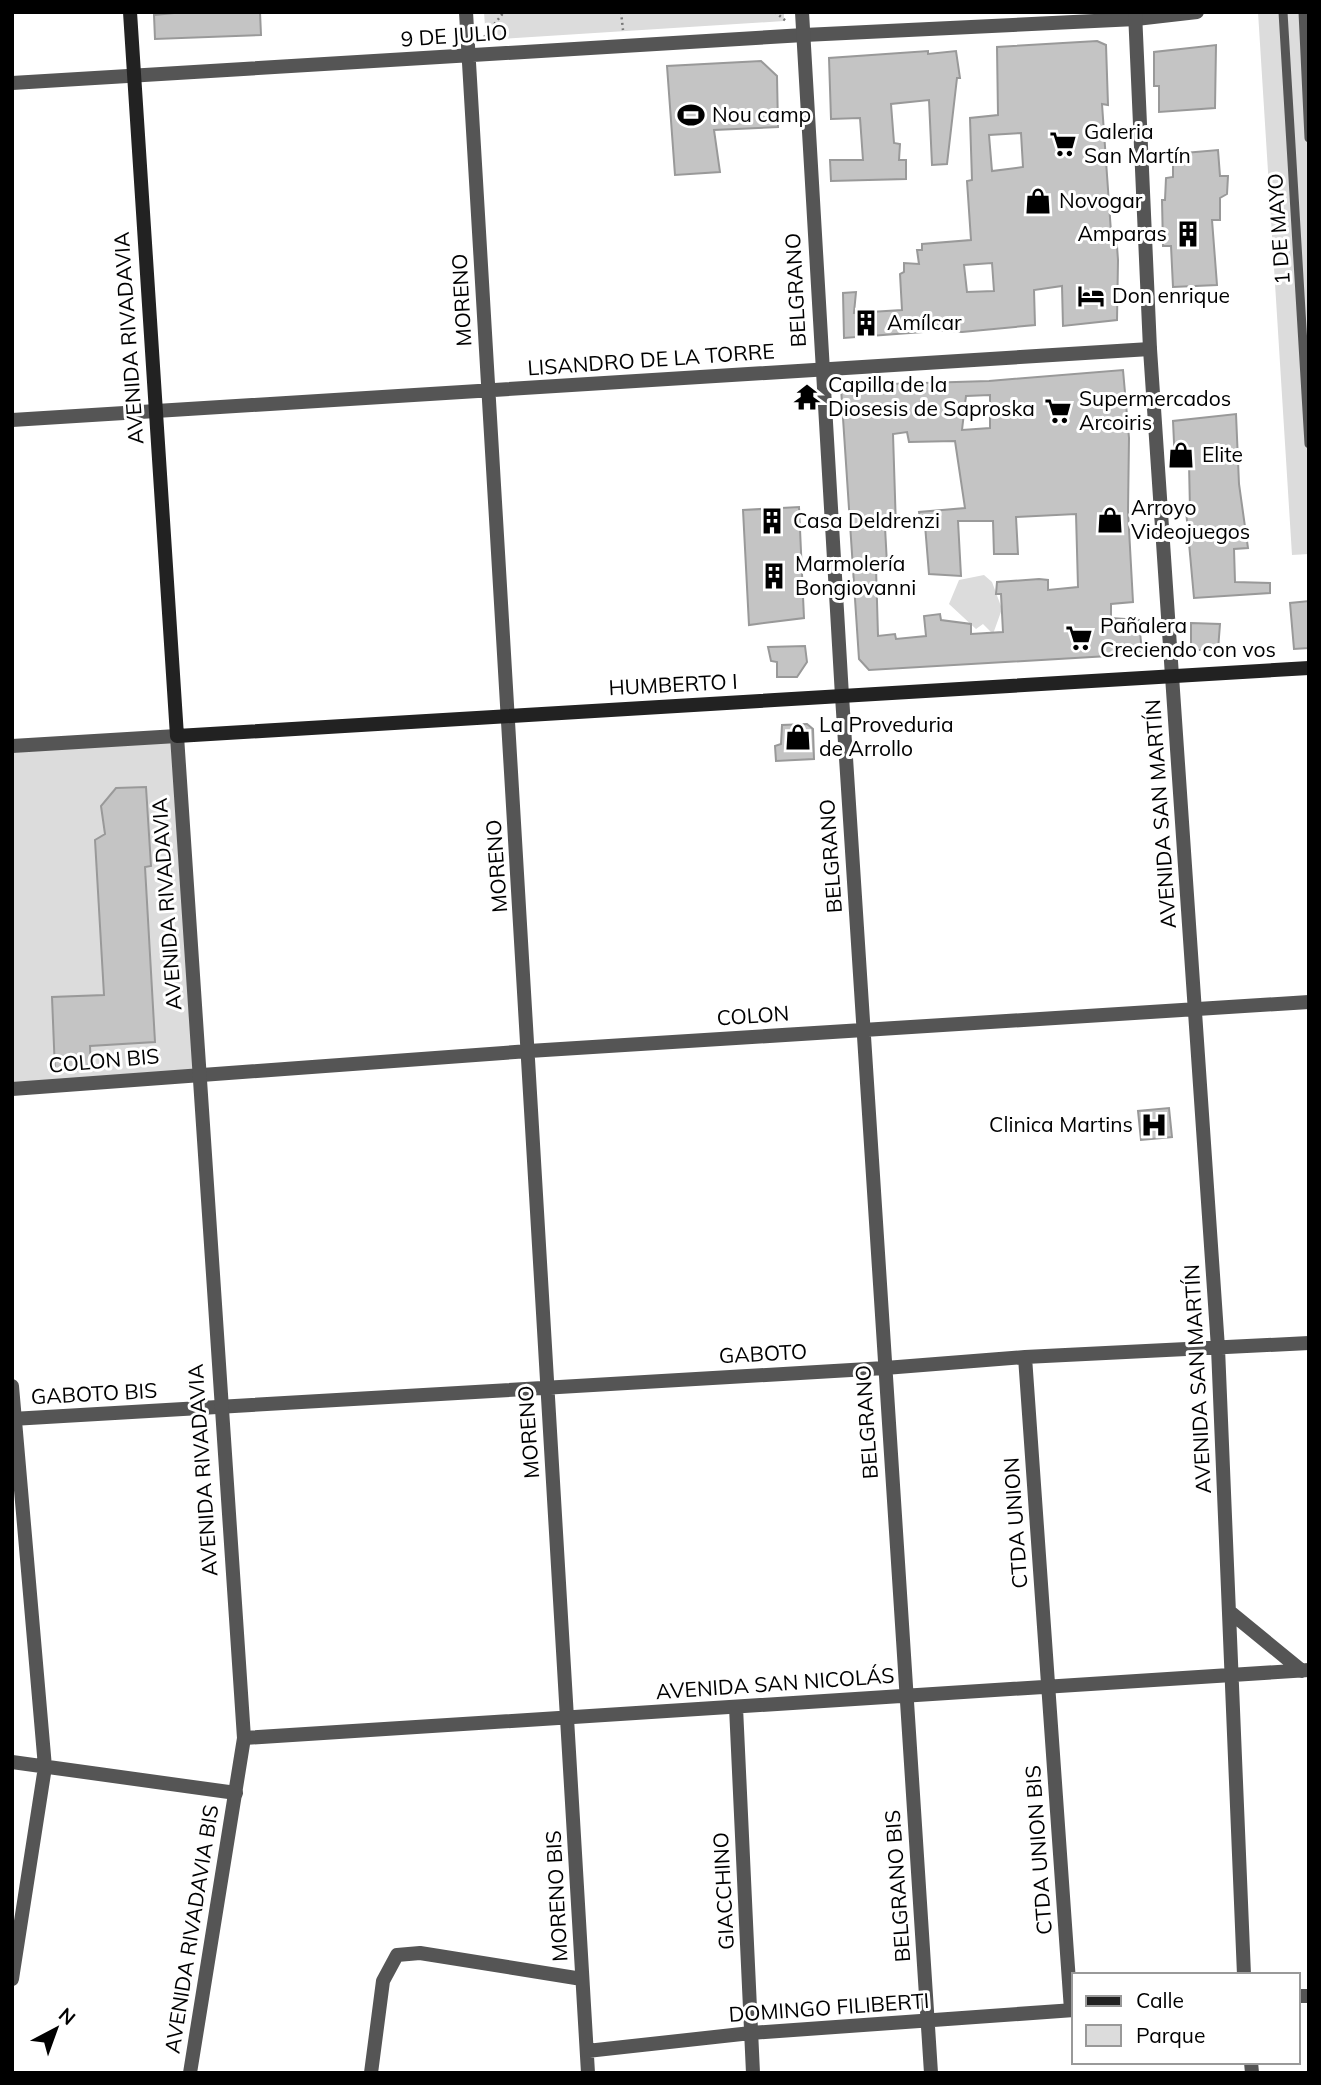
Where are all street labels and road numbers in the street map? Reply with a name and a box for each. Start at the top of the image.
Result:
street label: 9 DE JULIO [400,18,508,52]
street label: 1 DE MAYO [1261,172,1295,286]
street label: AVENIDA RIVADAVIA [108,230,148,445]
street label: BELGRANO [779,232,811,348]
street label: MORENO [446,253,476,347]
street label: LISANDRO DE LA TORRE [526,337,775,381]
street label: HUMBERTO I [608,668,738,700]
street label: AVENIDA SAN MARTÍN [1139,699,1181,930]
street label: AVENIDA RIVADAVIA [146,796,186,1011]
street label: BELGRANO [813,798,847,914]
street label: MORENO [480,819,512,913]
street label: COLON [716,999,790,1031]
street label: COLON BIS [47,1042,160,1078]
street label: AVENIDA SAN MARTÍN [1178,1264,1216,1494]
street label: GABOTO [718,1338,808,1368]
street label: AVENIDA RIVADAVIA [182,1362,222,1577]
street label: BELGRANO [849,1364,883,1480]
street label: GABOTO BIS [30,1377,158,1409]
street label: MORENO [512,1385,544,1479]
street label: CTDA UNION [997,1457,1033,1590]
street label: AVENIDA SAN NICOLÁS [655,1662,895,1704]
street label: CTDA UNION BIS [1019,1764,1057,1936]
street label: AVENIDA RIVADAVIA BIS [159,1803,224,2055]
street label: BELGRANO BIS [879,1809,915,1963]
street label: MORENO BIS [540,1830,572,1962]
street label: GIACCHINO [707,1832,739,1950]
street label: DOMINGO FILIBERTI [728,1987,930,2027]

